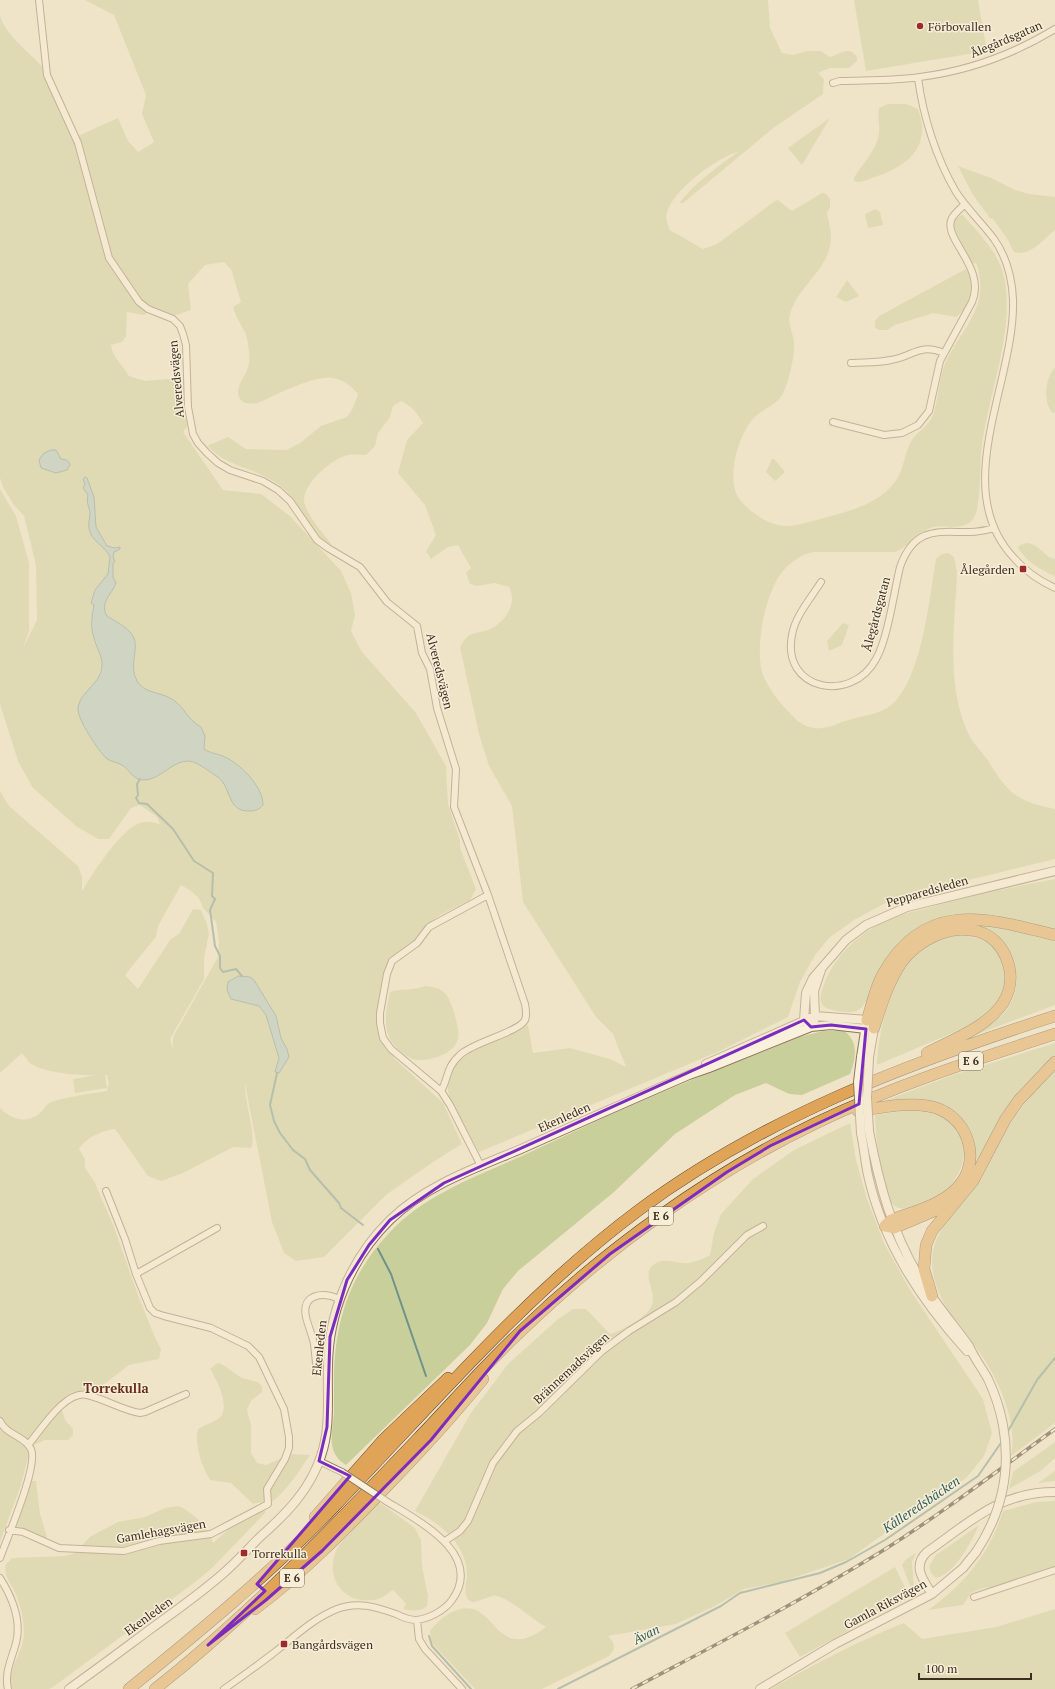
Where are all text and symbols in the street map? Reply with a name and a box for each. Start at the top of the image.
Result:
street label: Ålegårdsgatan [968,17,1044,61]
place label: Förbovallen [928,19,991,34]
marker: Förbovallen [915,21,925,31]
street label: Alveredsvägen [165,340,187,418]
place label: Ålegården [960,562,1015,577]
marker: Ålegården [1018,564,1028,574]
street label: Ålegårdsgatan [859,575,893,653]
street label: Alveredsvägen [423,631,457,711]
street label: Pepparedsleden [884,872,970,910]
road number: E 6 [959,1052,983,1070]
street label: Ekenleden [536,1099,592,1135]
road number: E 6 [649,1207,673,1225]
street label: Ekenleden [309,1320,329,1376]
street label: Brännemadsvägen [530,1329,612,1407]
district label: Torrekulla [83,1379,149,1397]
water label: Kålleredsbäcken [878,1471,963,1537]
street label: Gamlehagsvägen [115,1516,207,1546]
place label: Torrekulla [252,1546,307,1561]
marker: Torrekulla [239,1548,249,1558]
road number: E 6 [280,1569,304,1587]
street label: Gamla Riksvägen [841,1576,929,1632]
street label: Ekenleden [121,1594,175,1638]
water label: Ävan [629,1620,662,1649]
place label: Bangårdsvägen [292,1637,373,1652]
marker: Bangårdsvägen [279,1639,289,1649]
scale bar [919,1655,1031,1681]
text: 100 m [925,1661,958,1676]

